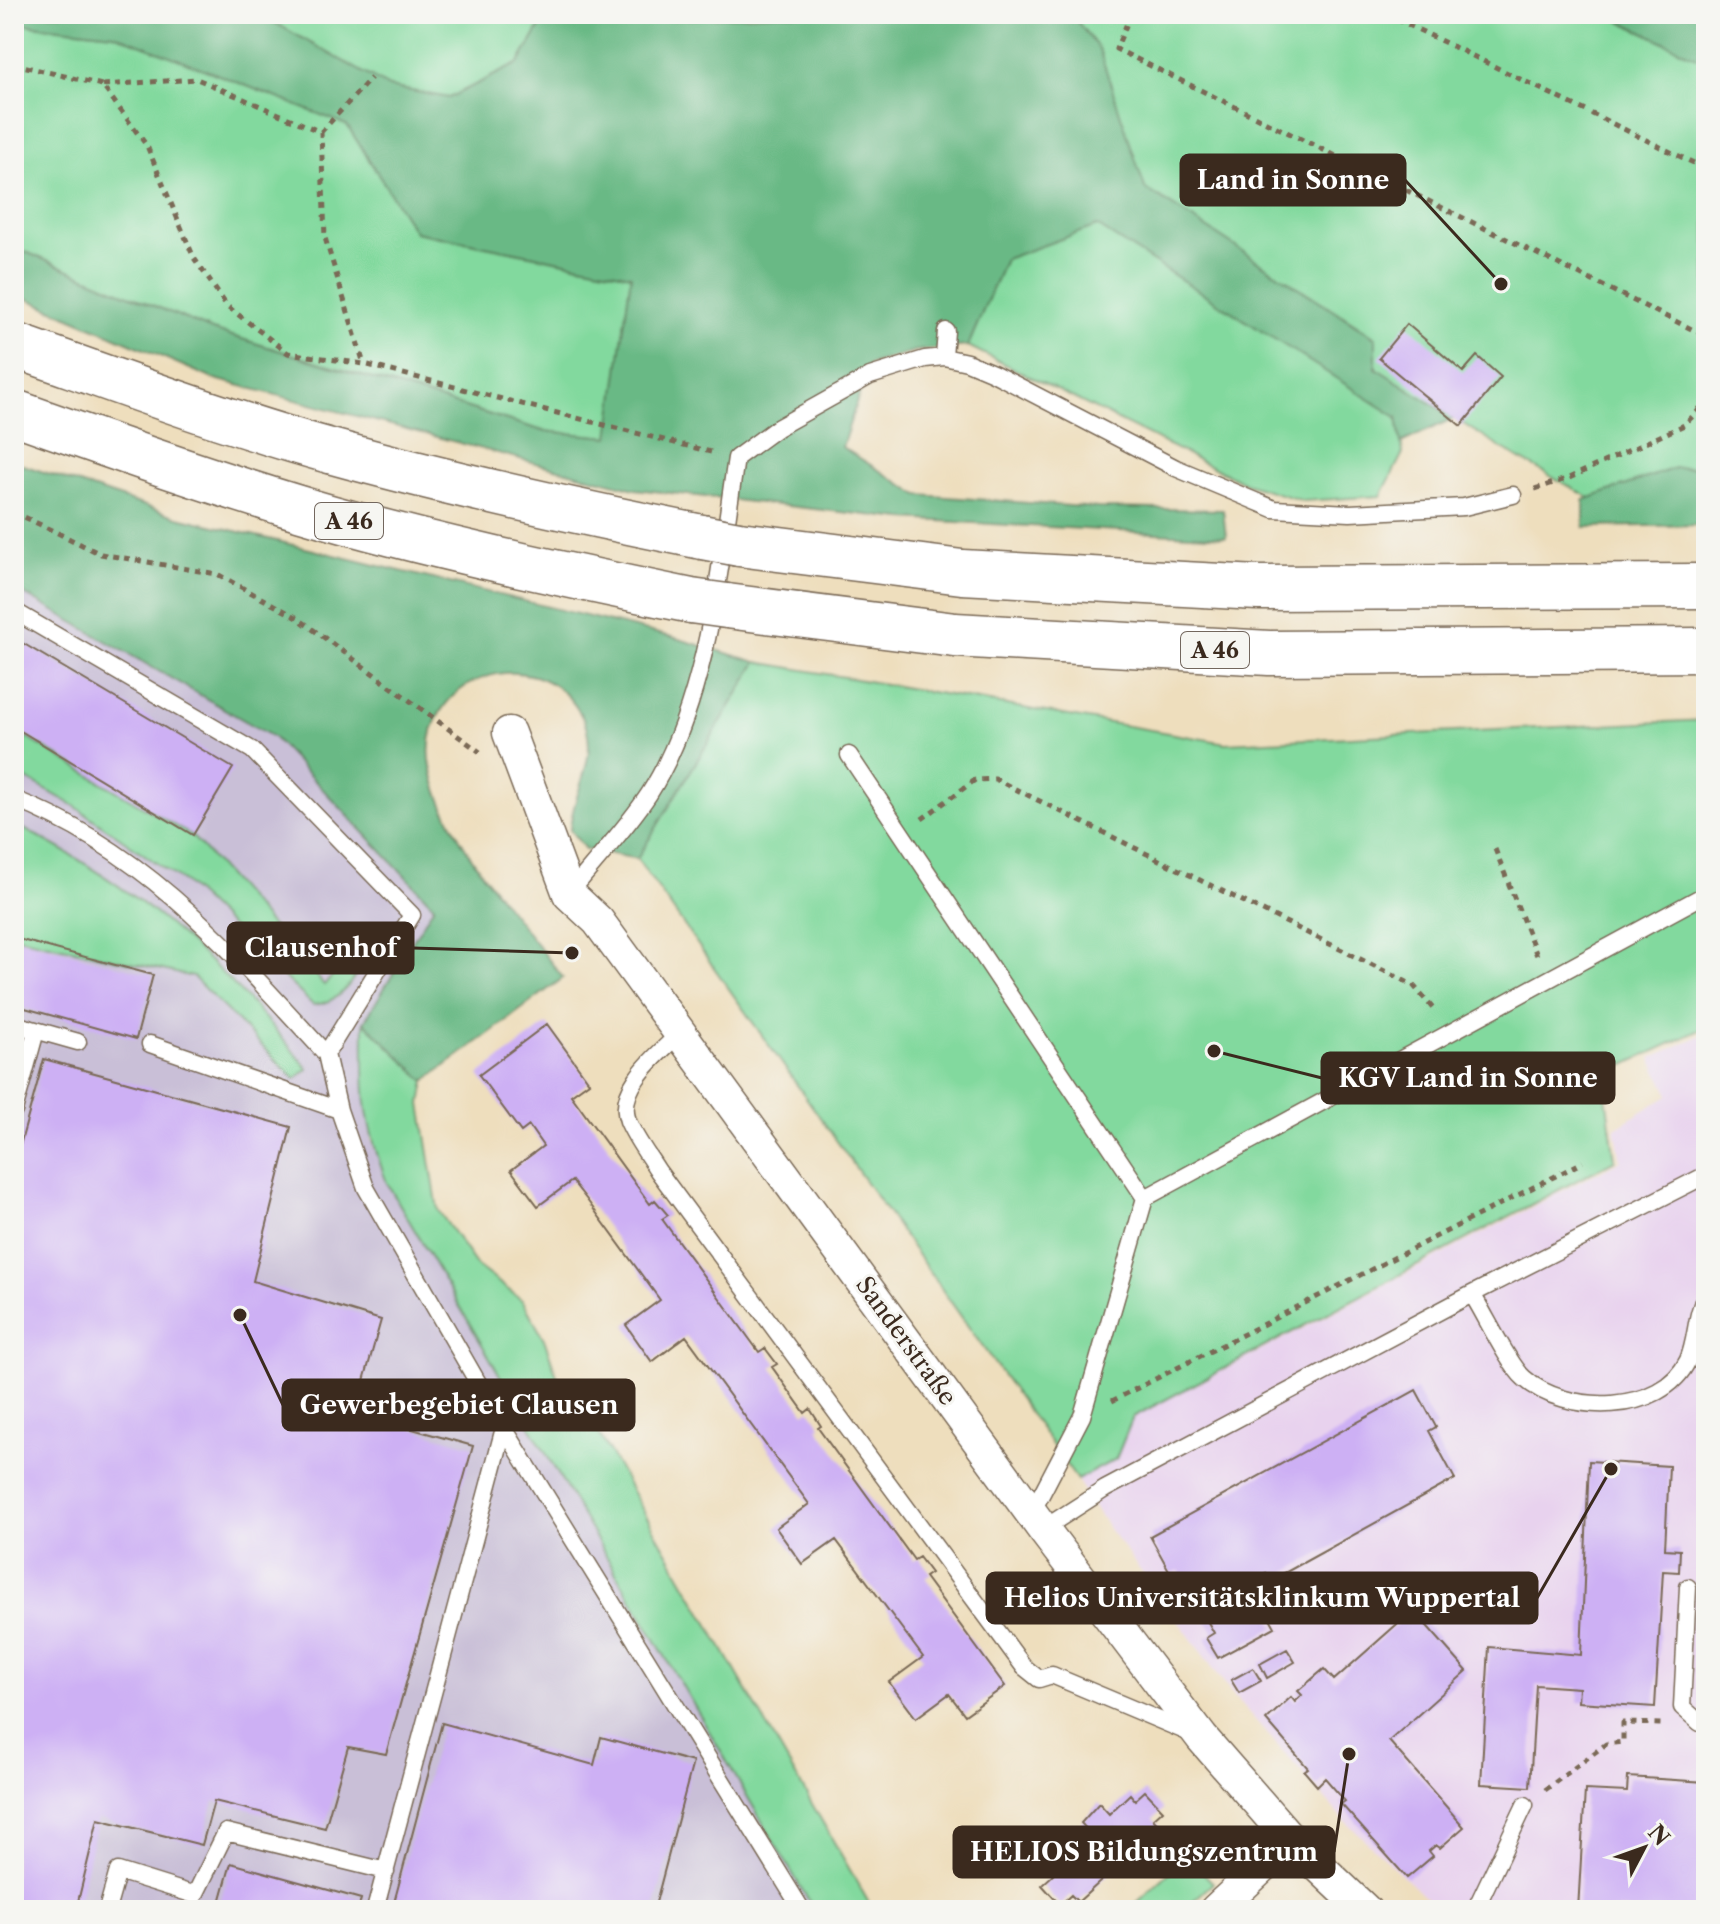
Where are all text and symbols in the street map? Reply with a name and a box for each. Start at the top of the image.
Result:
callout: Land in Sonne [1181,155,1405,205]
text: Land in Sonne [1197,164,1389,196]
road number: A 46 [315,503,383,539]
road number: A 46 [1181,632,1249,668]
callout: Clausenhof [228,923,413,973]
text: Clausenhof [245,932,402,964]
callout: KGV Land in Sonne [1322,1053,1614,1103]
text: KGV Land in Sonne [1338,1062,1598,1094]
street label: Sanderstraße [850,1271,963,1411]
callout: Gewerbegebiet Clausen [283,1380,634,1430]
text: Gewerbegebiet Clausen [300,1389,619,1421]
callout: Helios Universitätsklinkum Wuppertal [987,1573,1537,1623]
text: Helios Universitätsklinkum Wuppertal [1004,1582,1520,1614]
north arrow [1604,1808,1684,1888]
text: N [1642,1819,1675,1851]
callout: HELIOS Bildungszentrum [954,1827,1334,1877]
text: HELIOS Bildungszentrum [970,1836,1318,1868]

